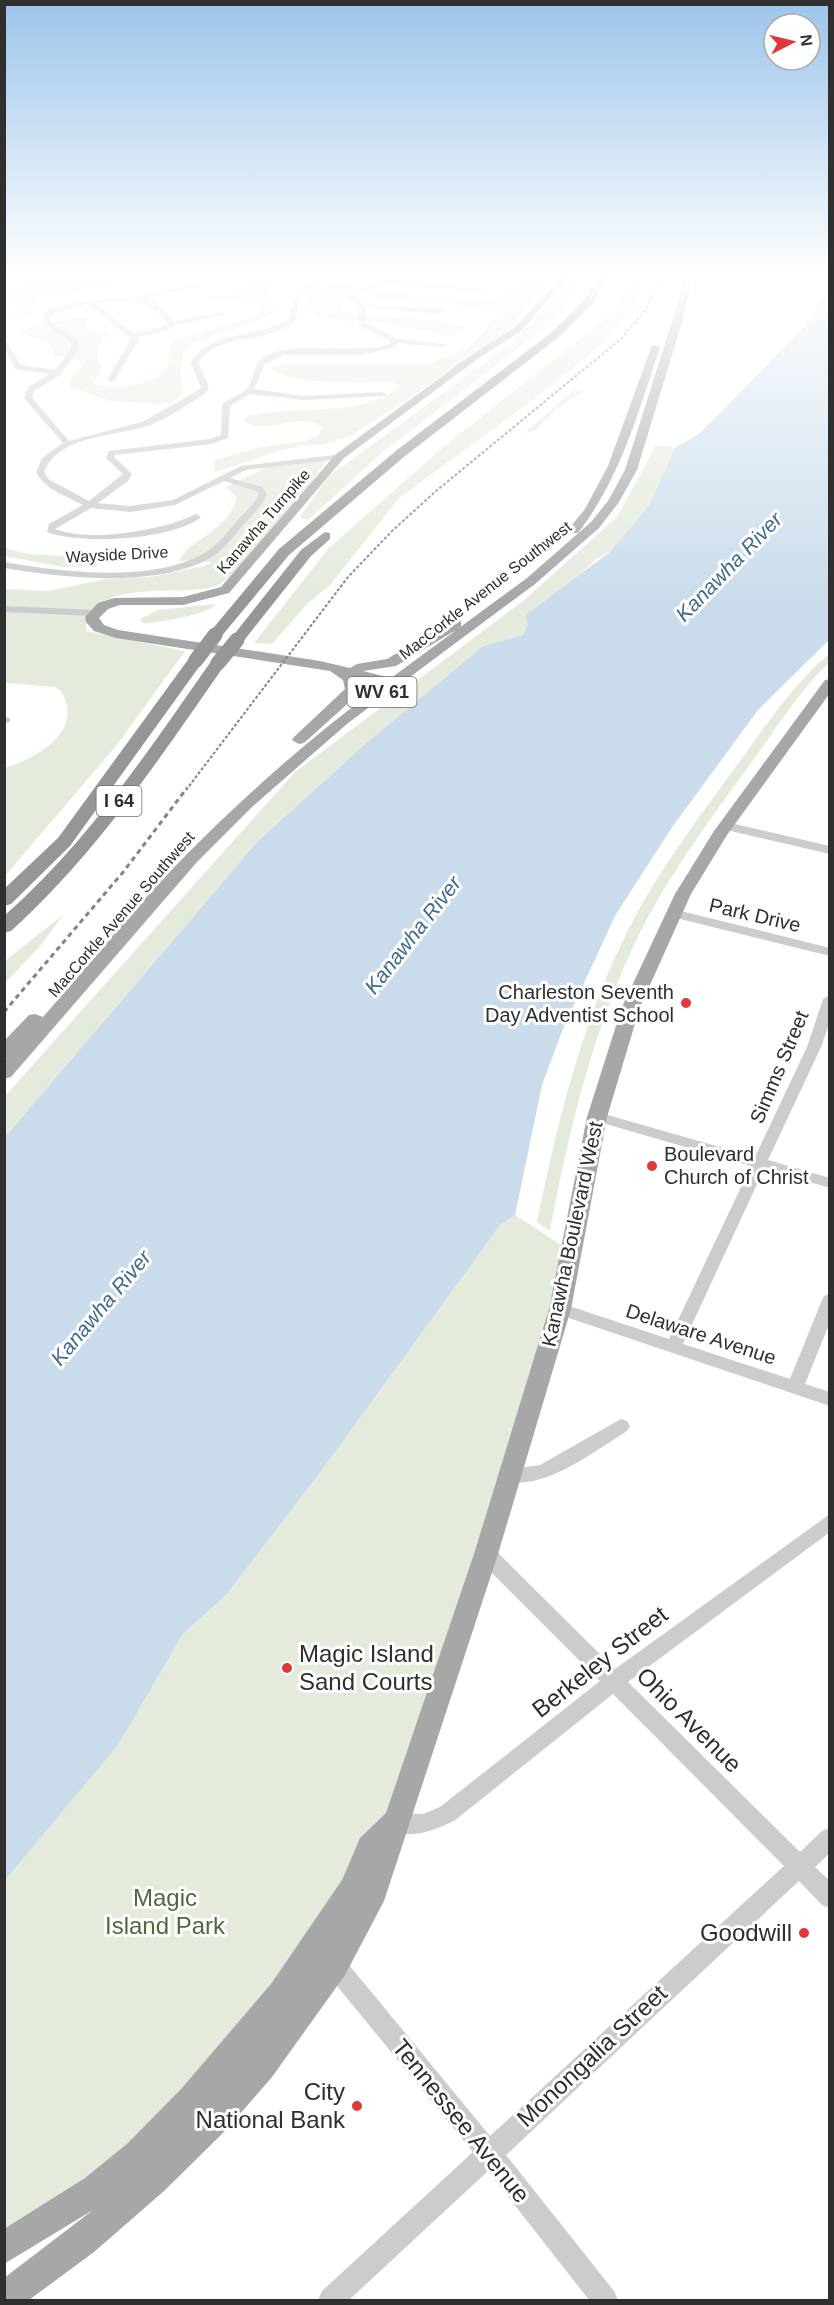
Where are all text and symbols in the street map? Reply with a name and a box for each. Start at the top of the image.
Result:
north arrow [762,12,822,72]
text: N [797,33,816,47]
street label: Kanawha Turnpike [213,466,313,577]
water label: Kanawha River [671,507,787,626]
street label: MacCorkle Avenue Southwest [396,518,575,663]
street label: Wayside Drive [65,543,169,566]
road number: WV 61 [348,677,416,707]
road number: I 64 [96,786,142,816]
street label: MacCorkle Avenue Southwest [45,828,198,1000]
water label: Kanawha River [360,871,466,998]
street label: Park Drive [707,894,803,936]
place label: Charleston Seventh Day Adventist School [485,981,674,1026]
marker: Charleston Seventh Day Adventist School [679,996,693,1010]
street label: Simms Street [745,1007,813,1127]
street label: Kanawha Boulevard West [537,1119,607,1349]
place label: Boulevard Church of Christ [664,1143,809,1188]
marker: Boulevard Church of Christ [645,1159,659,1173]
water label: Kanawha River [46,1245,156,1370]
street label: Delaware Avenue [623,1299,779,1369]
street label: Berkeley Street [527,1600,673,1723]
place label: Magic Island Sand Courts [299,1640,434,1695]
marker: Magic Island Sand Courts [280,1661,294,1675]
street label: Ohio Avenue [631,1662,747,1778]
park label: Magic Island Park [105,1884,226,1939]
place label: Goodwill [700,1919,792,1946]
marker: Goodwill [797,1926,811,1940]
street label: Monongalia Street [511,1979,672,2132]
street label: Tennessee Avenue [387,2034,536,2208]
place label: City National Bank [196,2078,346,2133]
marker: City National Bank [350,2099,364,2113]

